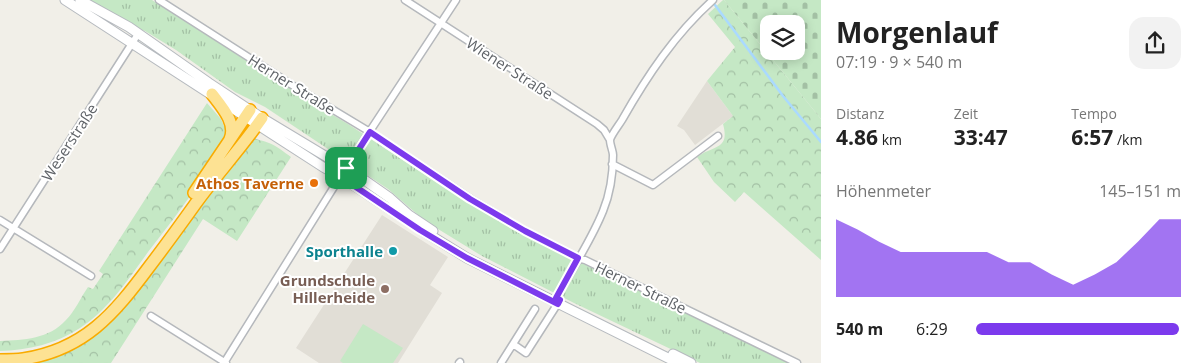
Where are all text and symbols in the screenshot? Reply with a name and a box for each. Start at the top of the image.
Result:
text: Morgenlauf [836,13,998,51]
map controls [760,15,805,60]
button: layers [760,15,805,60]
button: share [1129,17,1181,69]
street label: Wiener Straße [463,33,557,103]
street label: Herner Straße [245,49,339,119]
text: 07:19 · 9 × 540 m [836,51,962,73]
street label: Weserstraße [36,99,102,185]
text: Distanz [836,104,884,123]
text: Zeit [954,104,978,123]
text: Tempo [1071,104,1117,123]
text: 4.86 [836,123,878,151]
text: 33:47 [954,123,1008,151]
text: 6:57 [1071,123,1113,151]
text: km [878,130,902,149]
text: /km [1113,130,1142,149]
pin [325,147,367,189]
icon: arrive [332,154,360,182]
place label: Athos Taverne [196,173,304,193]
marker: Athos Taverne [308,177,320,189]
text: Höhenmeter [836,180,931,202]
text: 145–151 m [1099,180,1181,202]
place label: Sporthalle [306,241,383,261]
marker: Sporthalle [387,245,399,257]
street label: Herner Straße [592,256,690,318]
place label: Grundschule Hillerheide [280,270,375,307]
marker: Grundschule Hillerheide [379,283,391,295]
text: 540 m [836,318,883,340]
text: 6:29 [916,318,948,340]

